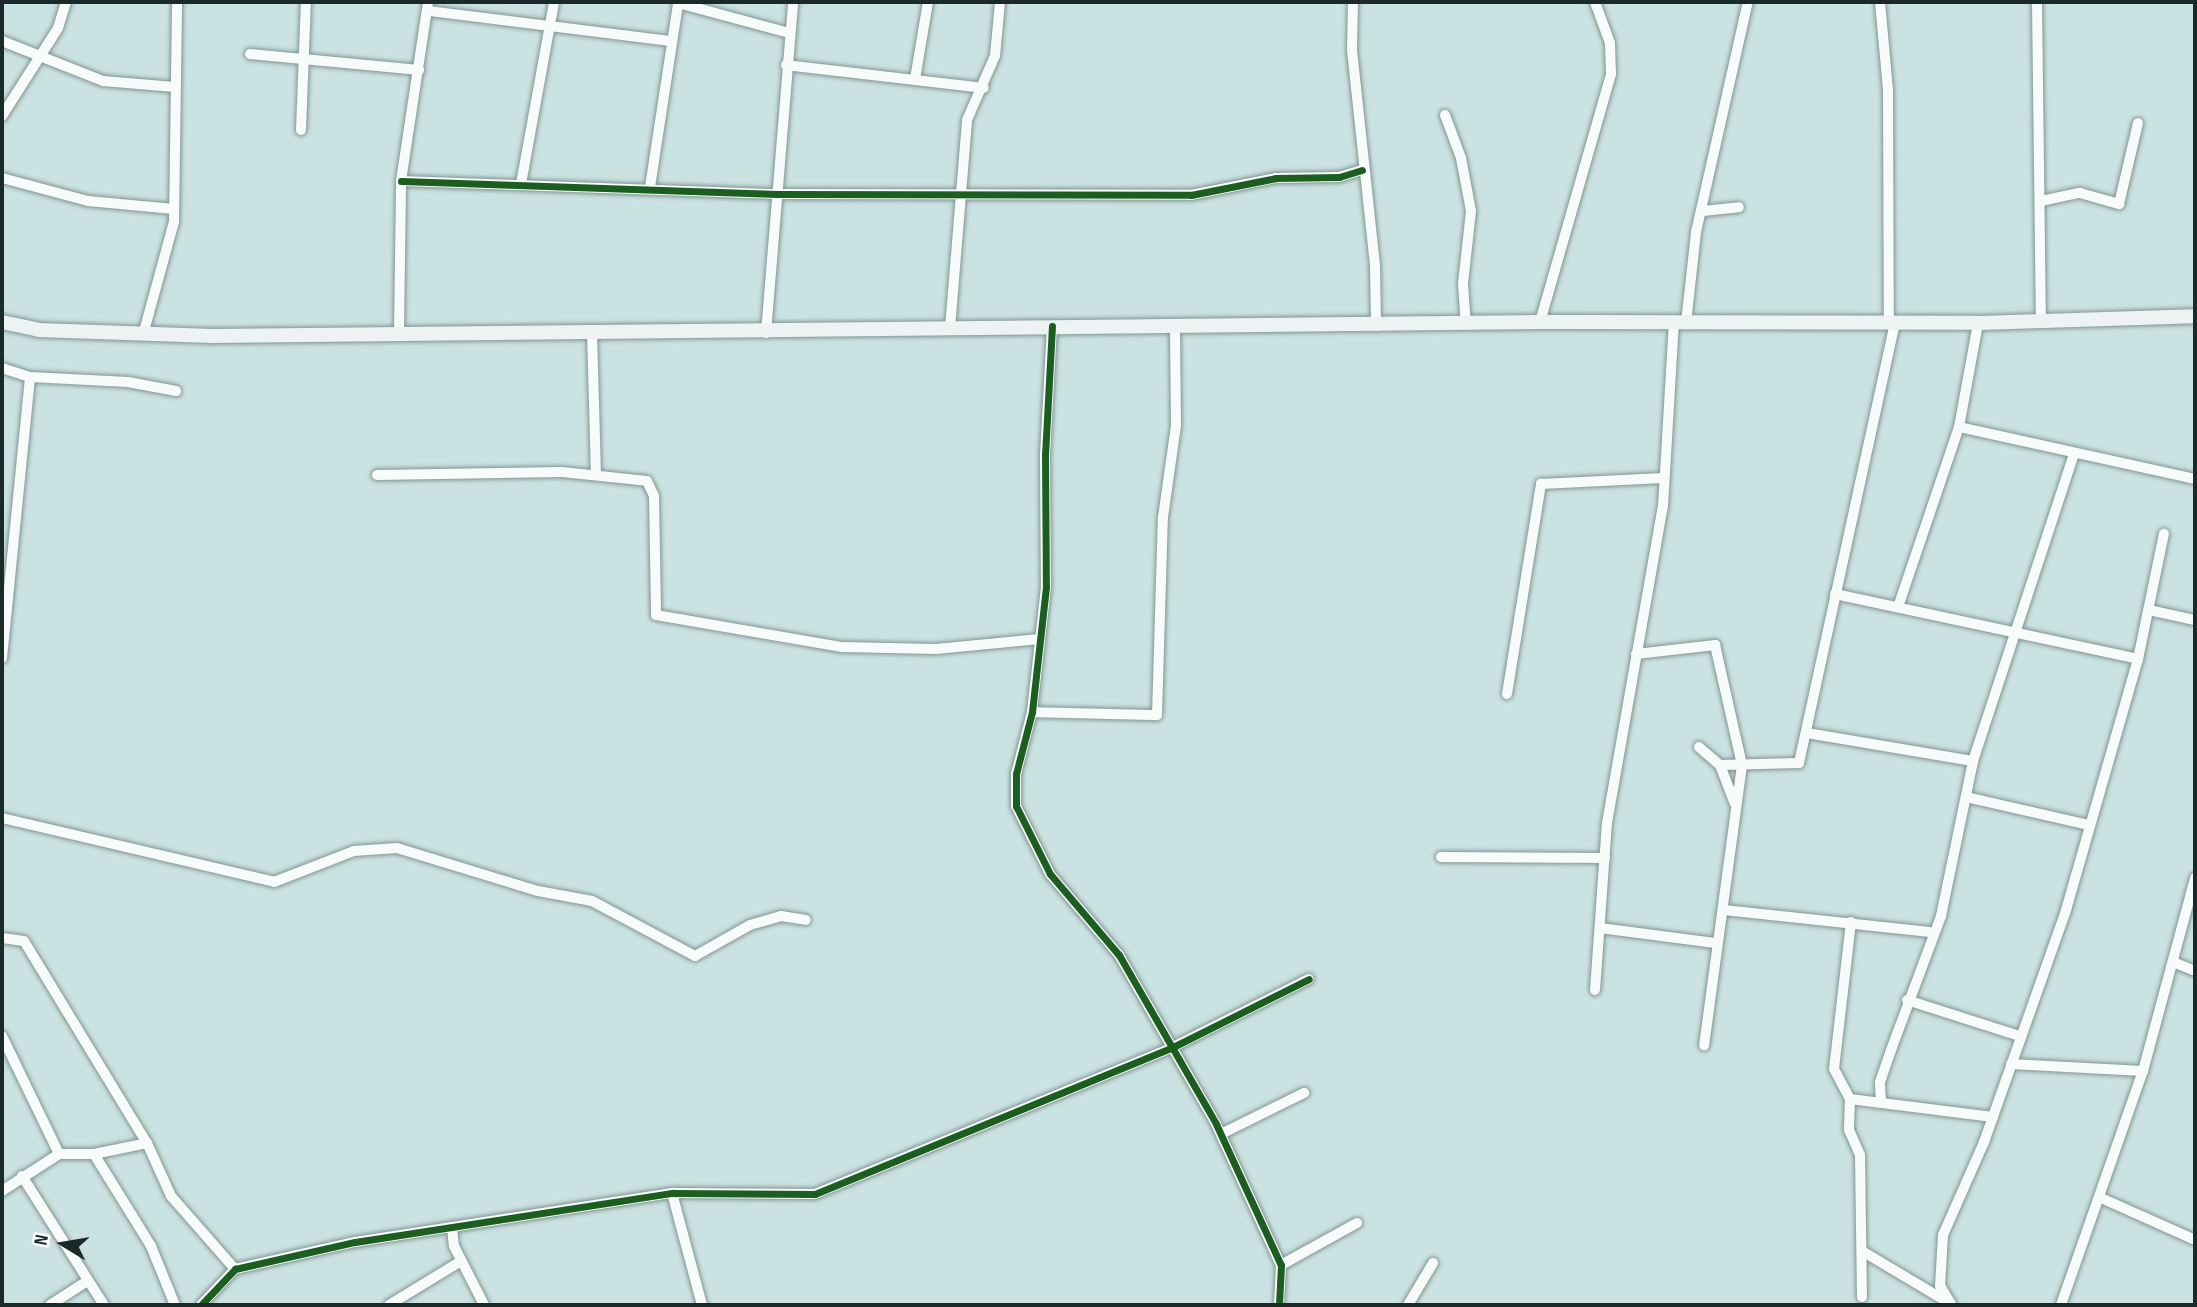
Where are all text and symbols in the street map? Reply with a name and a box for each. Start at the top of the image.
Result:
north arrow [28,1209,98,1279]
text: N [30,1233,54,1247]

